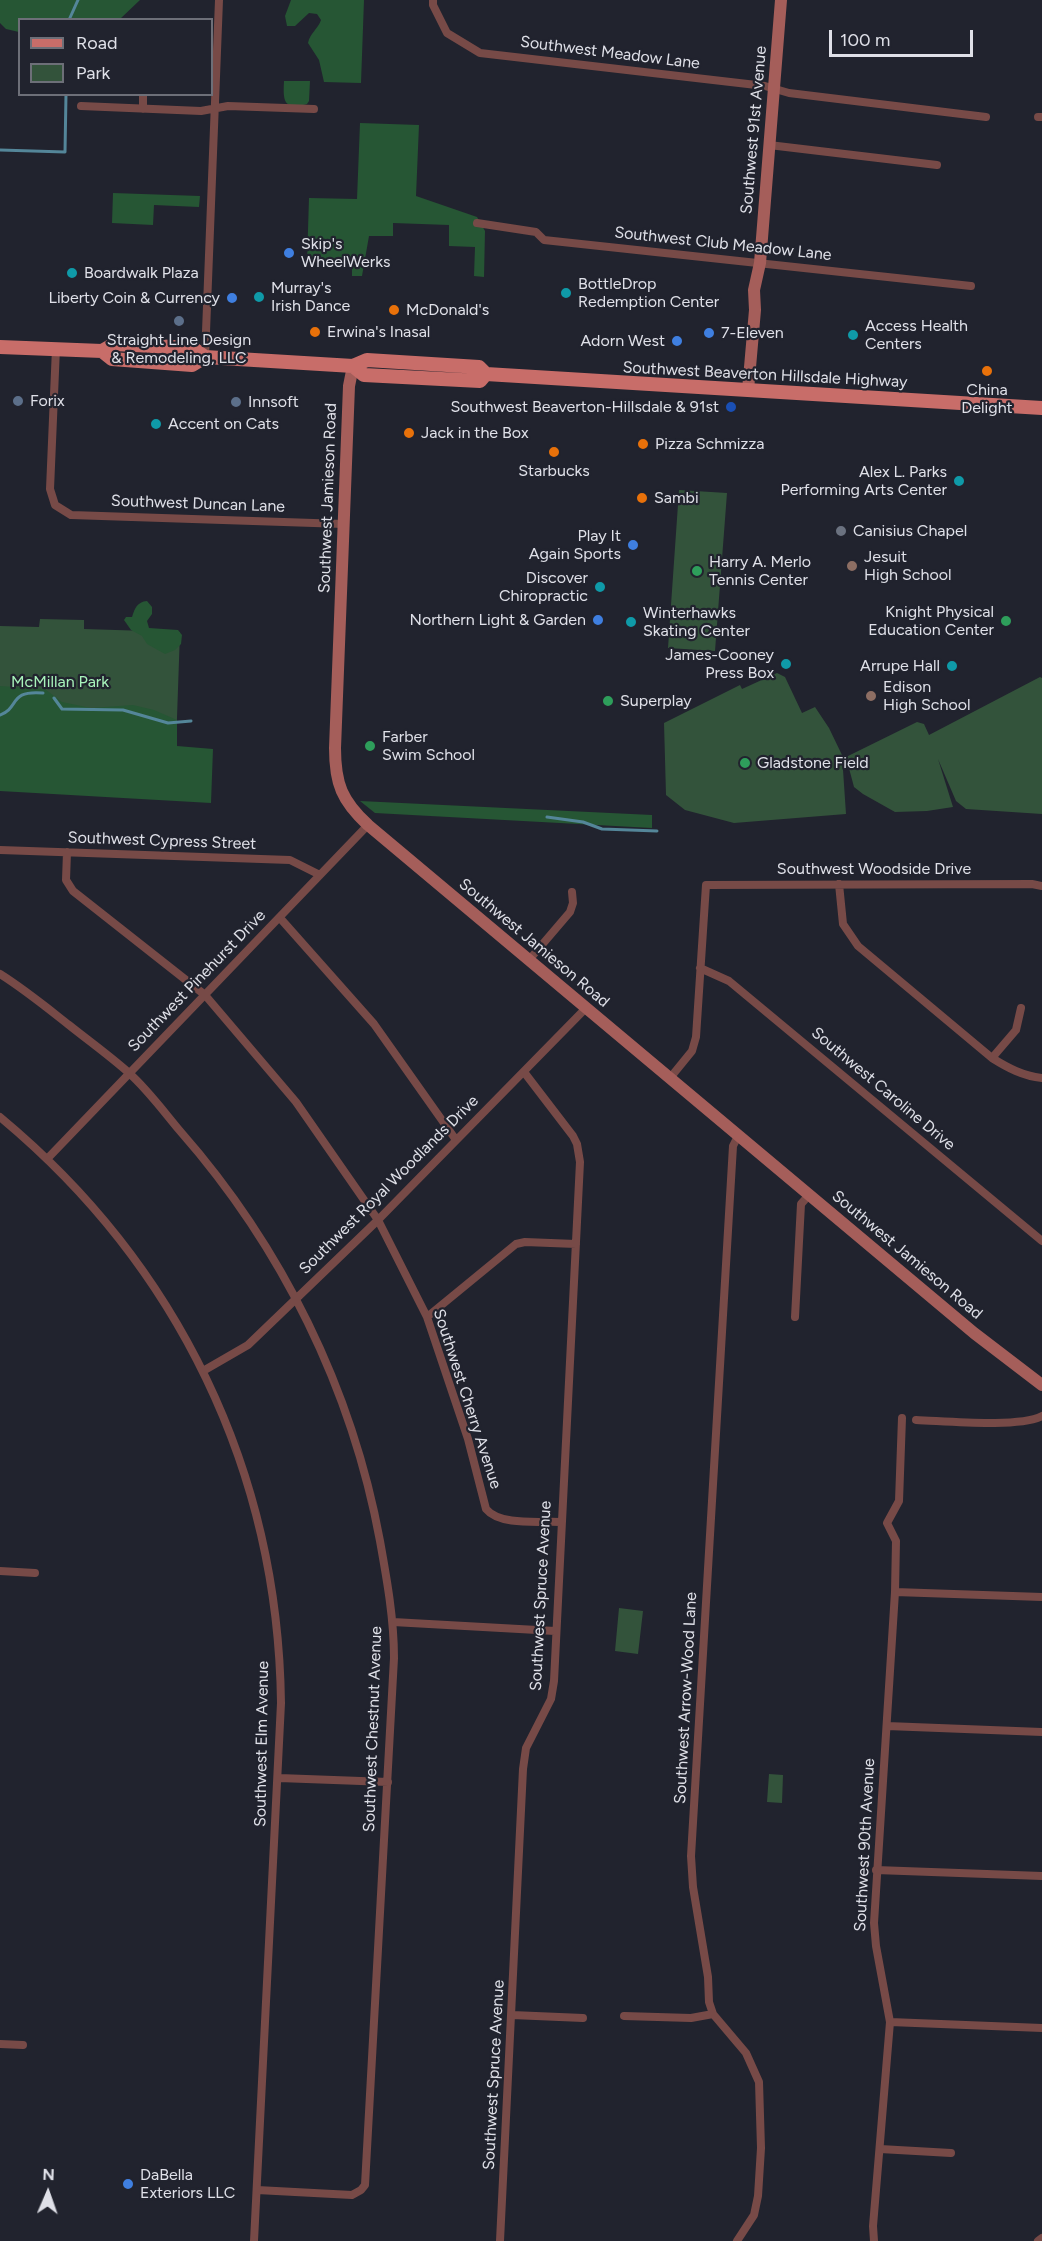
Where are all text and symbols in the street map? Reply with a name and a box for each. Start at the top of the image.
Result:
legend [18,18,213,96]
scale bar [832,18,976,56]
text: 100 m [840,29,890,51]
text: Road [76,32,117,54]
street label: Southwest Meadow Lane [519,32,701,74]
street label: Southwest 91st Avenue [737,45,771,215]
text: Park [76,62,110,84]
street label: Southwest Club Meadow Lane [613,223,833,265]
place label: Skip's WheelWerks [301,234,390,272]
marker: Skip's WheelWerks [282,246,296,260]
place label: Boardwalk Plaza [84,263,199,283]
marker: Boardwalk Plaza [65,266,79,280]
place label: BottleDrop Redemption Center [578,274,719,312]
place label: Murray's Irish Dance [271,278,350,316]
marker: BottleDrop Redemption Center [559,286,573,300]
place label: Liberty Coin & Currency [49,288,220,308]
marker: Murray's Irish Dance [252,290,266,304]
marker: Liberty Coin & Currency [225,291,239,305]
place label: McDonald's [406,300,489,320]
marker: McDonald's [387,303,401,317]
marker: Straight Line Design & Remodeling, LLC [172,314,186,328]
place label: Access Health Centers [865,316,968,354]
place label: Erwina's Inasal [327,322,430,342]
place label: 7-Eleven [721,323,784,343]
marker: Erwina's Inasal [308,325,322,339]
marker: 7-Eleven [702,326,716,340]
marker: Access Health Centers [846,328,860,342]
place label: Straight Line Design & Remodeling, LLC [107,330,251,368]
place label: Adorn West [580,331,665,351]
marker: Adorn West [670,334,684,348]
street label: Southwest Beaverton Hillsdale Highway [622,358,908,392]
marker: China Delight [980,364,994,378]
place label: China Delight [961,380,1013,418]
place label: Forix [30,391,65,411]
place label: Innsoft [248,392,299,412]
marker: Forix [11,394,25,408]
marker: Innsoft [229,395,243,409]
place label: Southwest Beaverton-Hillsdale & 91st [450,397,719,417]
marker: Southwest Beaverton-Hillsdale & 91st [724,400,738,414]
street label: Southwest Jamieson Road [315,403,341,593]
place label: Accent on Cats [168,414,279,434]
marker: Accent on Cats [149,417,163,431]
place label: Jack in the Box [421,423,529,443]
marker: Jack in the Box [402,426,416,440]
place label: Pizza Schmizza [655,434,764,454]
marker: Pizza Schmizza [636,437,650,451]
marker: Starbucks [547,445,561,459]
place label: Starbucks [518,461,590,481]
place label: Alex L. Parks Performing Arts Center [781,462,947,500]
marker: Alex L. Parks Performing Arts Center [952,474,966,488]
place label: Sambi [654,488,699,508]
street label: Southwest Duncan Lane [111,491,285,517]
marker: Sambi [635,491,649,505]
place label: Canisius Chapel [853,521,967,541]
marker: Canisius Chapel [834,524,848,538]
place label: Play It Again Sports [529,526,621,564]
marker: Play It Again Sports [626,538,640,552]
place label: Jesuit High School [864,547,951,585]
place label: Harry A. Merlo Tennis Center [709,552,811,590]
marker: Jesuit High School [845,559,859,573]
marker: Harry A. Merlo Tennis Center [690,564,704,578]
place label: Discover Chiropractic [499,568,588,606]
marker: Discover Chiropractic [593,580,607,594]
place label: Knight Physical Education Center [868,602,994,640]
place label: Winterhawks Skating Center [643,603,750,641]
place label: Northern Light & Garden [410,610,586,630]
marker: Northern Light & Garden [591,613,605,627]
marker: Knight Physical Education Center [999,614,1013,628]
marker: Winterhawks Skating Center [624,615,638,629]
place label: James-Cooney Press Box [665,645,774,683]
place label: Arrupe Hall [860,656,940,676]
marker: James-Cooney Press Box [779,657,793,671]
marker: Arrupe Hall [945,659,959,673]
park label: McMillan Park [11,672,109,692]
place label: Edison High School [883,677,970,715]
marker: Edison High School [864,689,878,703]
place label: Superplay [620,691,692,711]
marker: Superplay [601,694,615,708]
place label: Farber Swim School [382,727,475,765]
marker: Farber Swim School [363,739,377,753]
place label: Gladstone Field [757,753,869,773]
marker: Gladstone Field [738,756,752,770]
street label: Southwest Cypress Street [67,828,257,854]
street label: Southwest Woodside Drive [777,859,971,879]
street label: Southwest Jamieson Road [455,874,613,1012]
street label: Southwest Pinehurst Drive [124,906,270,1056]
street label: Southwest Caroline Drive [807,1023,959,1155]
street label: Southwest Royal Woodlands Drive [295,1091,483,1279]
street label: Southwest Jamieson Road [828,1186,986,1324]
street label: Southwest Cherry Avenue [429,1307,505,1491]
street label: Southwest Spruce Avenue [526,1500,556,1692]
street label: Southwest Arrow-Wood Lane [671,1592,701,1804]
street label: Southwest Chestnut Avenue [360,1626,386,1832]
street label: Southwest Elm Avenue [251,1661,273,1827]
street label: Southwest 90th Avenue [851,1758,879,1932]
street label: Southwest Spruce Avenue [479,1979,509,2171]
north arrow [18,2163,78,2223]
text: N [42,2165,55,2184]
place label: DaBella Exteriors LLC [140,2165,235,2203]
marker: DaBella Exteriors LLC [121,2177,135,2191]

